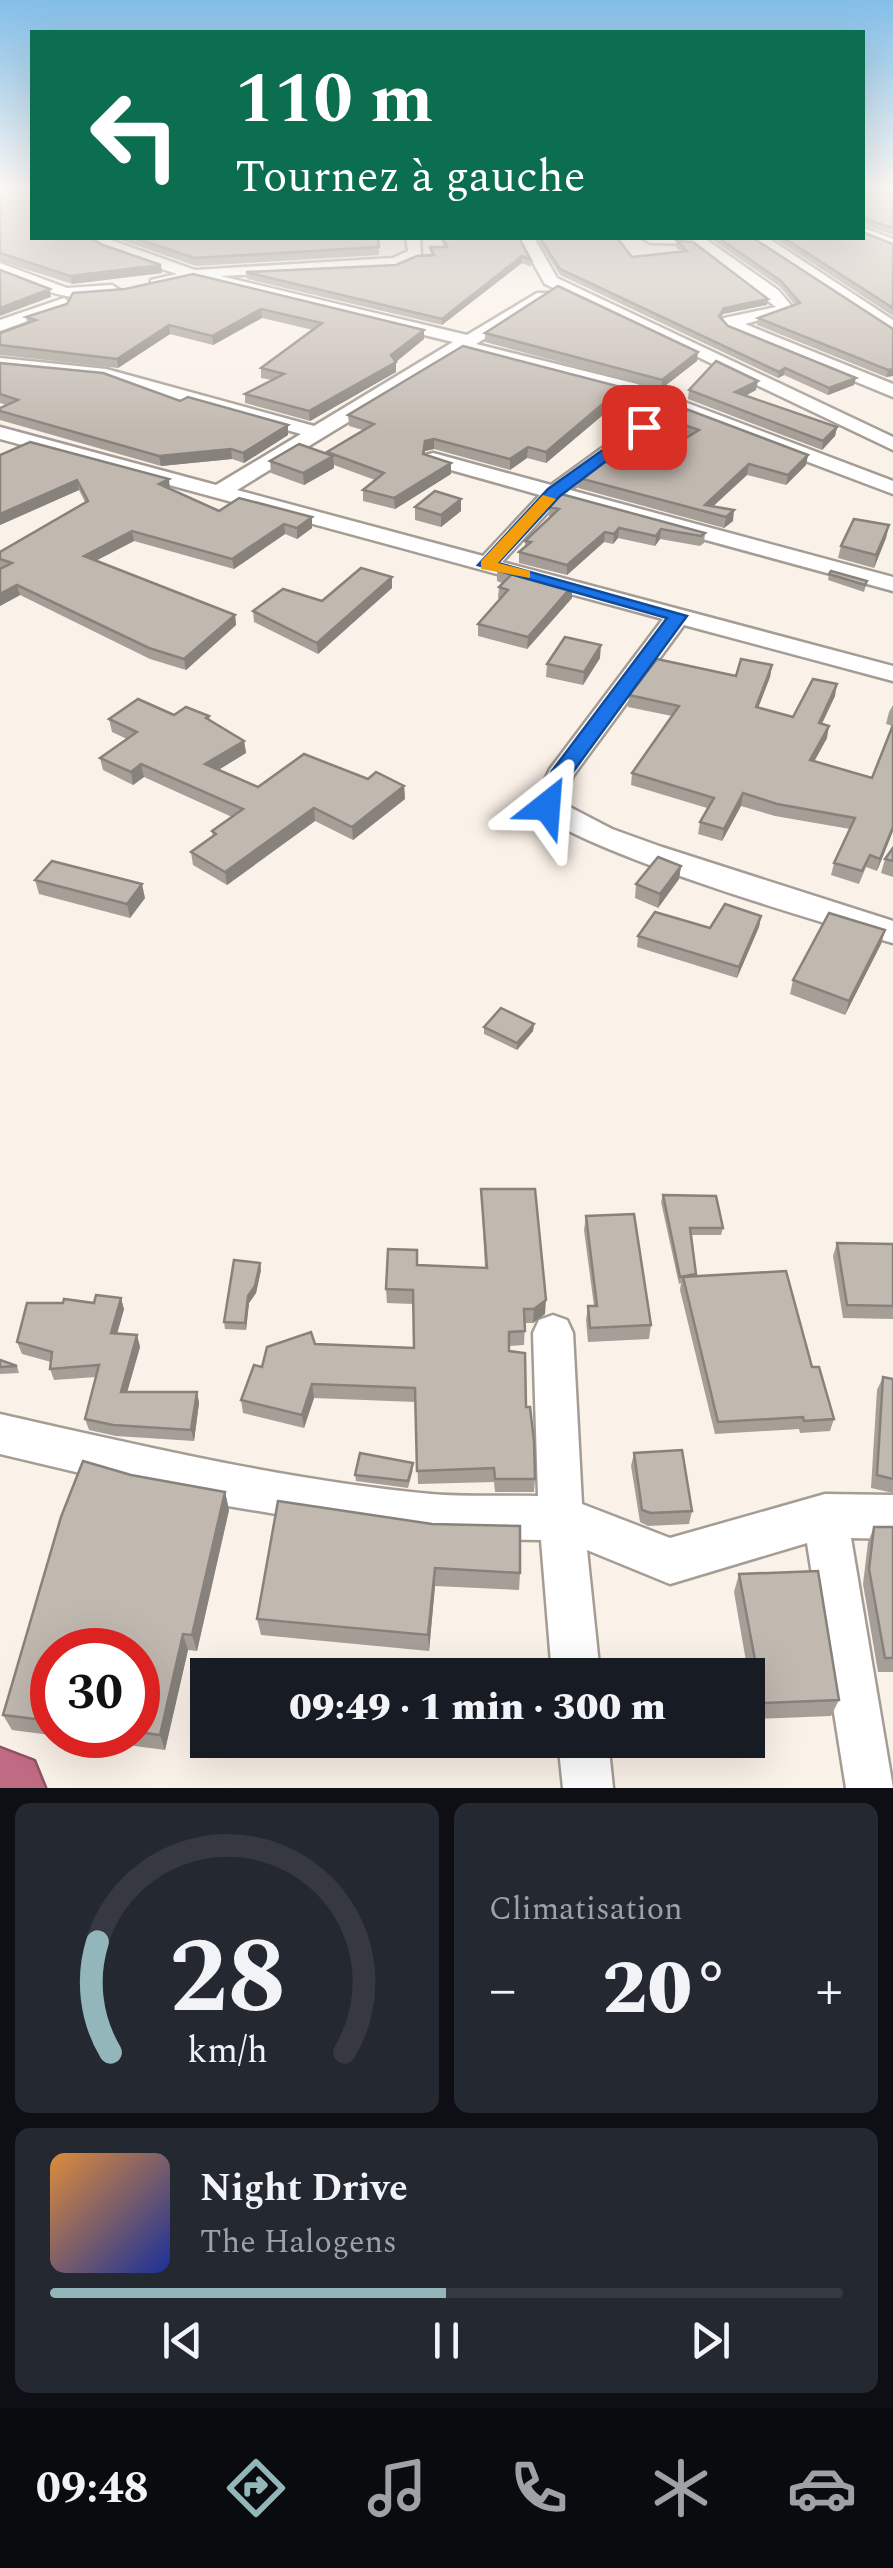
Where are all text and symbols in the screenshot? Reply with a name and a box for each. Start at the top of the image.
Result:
text: 110 m [235,47,433,153]
icon: left [70,70,200,200]
text: Tournez à gauche [235,143,586,212]
pin [602,385,687,470]
icon: arrive [617,400,672,455]
position arrow [495,754,599,858]
speed limit sign: 30 [30,1628,160,1758]
text: 09:49 · 1 min · 300 m [289,1679,666,1737]
text: Climatisation [489,1885,683,1934]
text: 28 [169,1900,285,2058]
text: 20° [602,1933,730,2047]
text: − [489,1949,517,2032]
text: + [815,1949,843,2032]
text: km/h [187,2024,267,2079]
text: Night Drive [200,2160,408,2218]
text: The Halogens [200,2218,397,2267]
icon: previous [155,2313,210,2368]
icon: pause [419,2313,474,2368]
icon: next [683,2313,738,2368]
icon: directions [221,2453,291,2523]
icon: music [362,2453,432,2523]
icon: phone [504,2453,574,2523]
icon: climate [646,2453,716,2523]
icon: car [787,2453,857,2523]
text: 09:48 [36,2454,149,2523]

